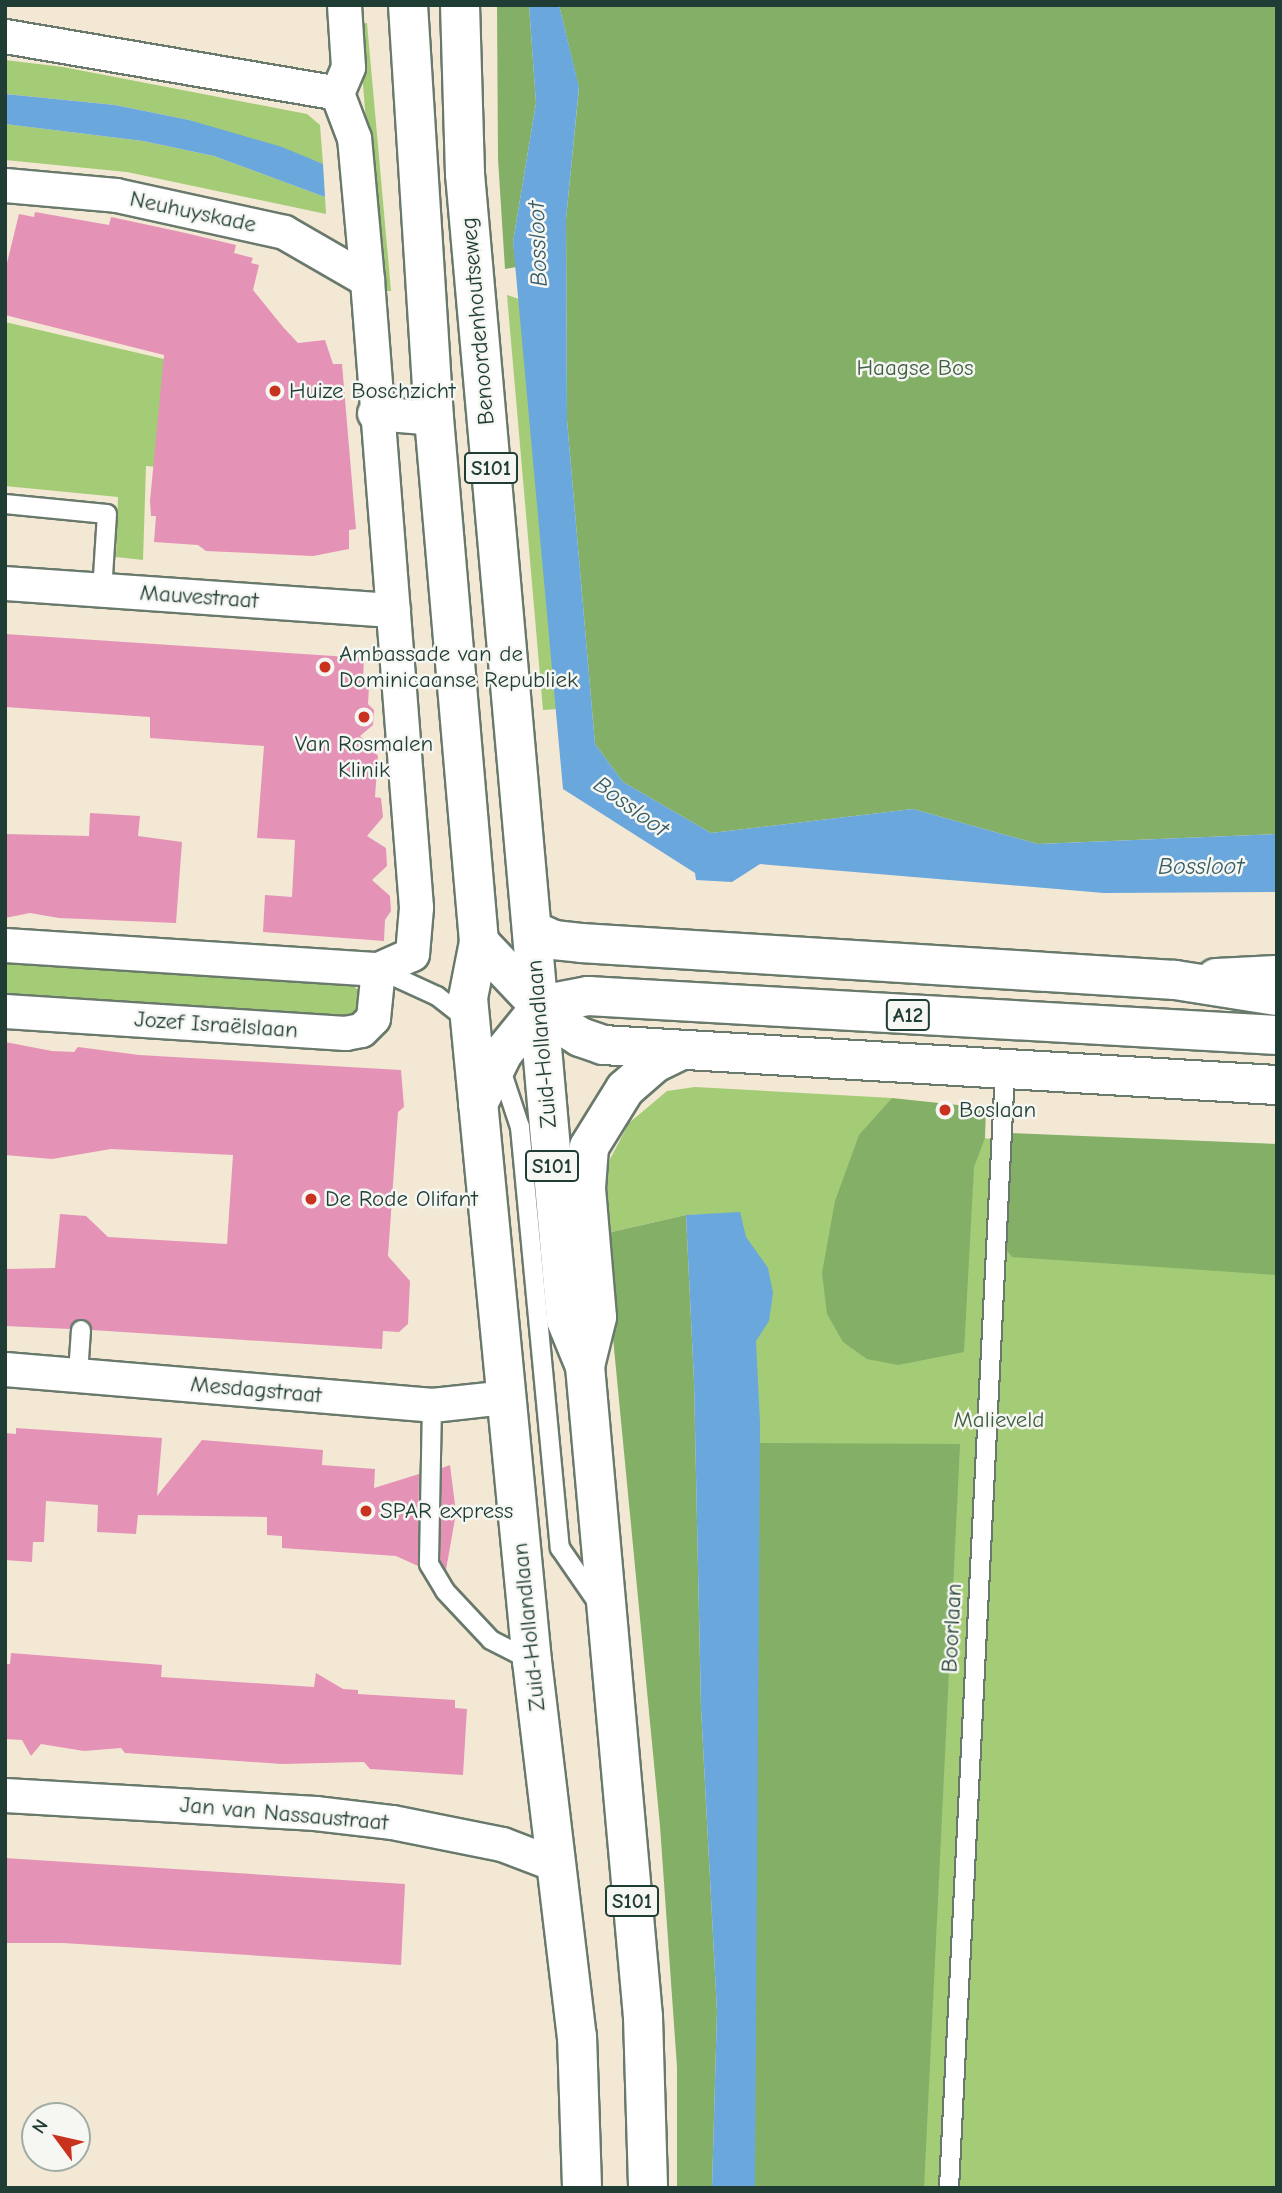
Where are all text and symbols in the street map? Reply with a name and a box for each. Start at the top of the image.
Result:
street label: Neuhuyskade [127,185,259,239]
water label: Bossloot [522,201,554,287]
street label: Benoordenhoutseweg [455,216,501,426]
park label: Haagse Bos [856,354,974,382]
place label: Huize Boschzicht [289,377,456,405]
marker: Huize Boschzicht [267,383,283,399]
road number: S101 [463,450,519,486]
street label: Mauvestraat [139,579,259,615]
place label: Ambassade van de Dominicaanse Republiek [339,640,578,694]
marker: Ambassade van de Dominicaanse Republiek [317,659,333,675]
marker: Van Rosmalen Klinik [354,707,374,727]
place label: Van Rosmalen Klinik [295,730,433,784]
water label: Bossloot [588,770,674,844]
water label: Bossloot [1158,853,1244,881]
street label: Zuid-Hollandlaan [521,959,563,1129]
road number: A12 [885,998,931,1032]
street label: Jozef Israëlslaan [133,1006,299,1044]
place label: Boslaan [959,1096,1036,1124]
marker: Boslaan [937,1102,953,1118]
road number: S101 [524,1148,580,1184]
place label: De Rode Olifant [325,1185,478,1213]
marker: De Rode Olifant [303,1191,319,1207]
street label: Mesdagstraat [189,1371,323,1409]
park label: Malieveld [954,1406,1044,1434]
place label: SPAR express [380,1497,513,1525]
marker: SPAR express [358,1503,374,1519]
street label: Zuid-Hollandlaan [506,1542,552,1712]
street label: Boorlaan [936,1583,968,1673]
street label: Jan van Nassaustraat [179,1791,389,1837]
road number: S101 [604,1884,660,1918]
north arrow [21,2102,91,2172]
text: N [27,2115,53,2138]

